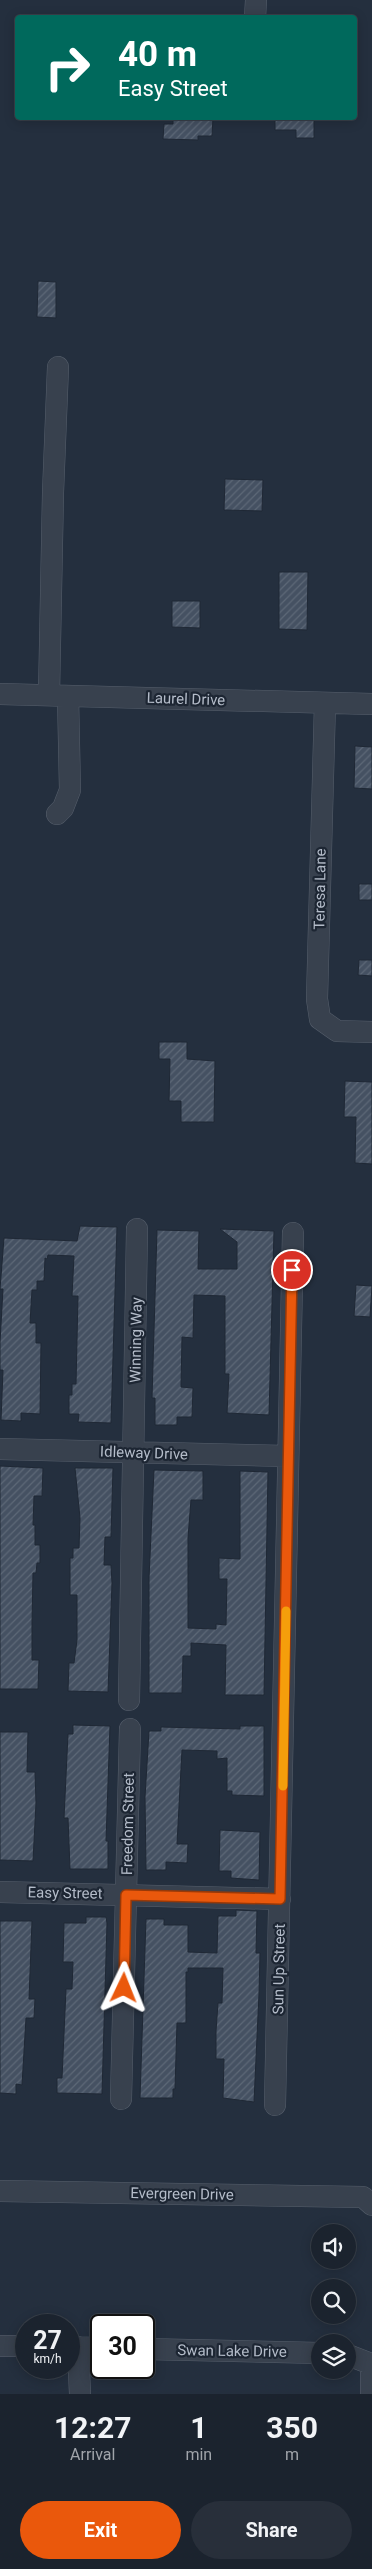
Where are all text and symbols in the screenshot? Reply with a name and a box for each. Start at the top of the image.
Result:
text: 40 m [118,34,197,75]
icon: right [35,35,100,100]
text: Easy Street [118,76,228,101]
street label: Laurel Drive [146,689,226,709]
street label: Teresa Lane [310,848,330,930]
pin [271,1249,313,1291]
icon: arrive [278,1256,306,1284]
street label: Winning Way [126,1297,146,1383]
street label: Idleway Drive [100,1442,188,1464]
street label: Freedom Street [118,1773,138,1875]
street label: Easy Street [27,1883,103,1903]
street label: Sun Up Street [269,1923,289,2014]
position arrow [97,1961,149,2013]
street label: Evergreen Drive [130,2184,234,2204]
map controls [311,2224,356,2379]
button: sound [311,2224,356,2269]
button: search [311,2279,356,2324]
speed limit sign: 30 [90,2314,155,2379]
text: 27 [33,2326,62,2355]
button: layers [311,2334,356,2379]
street label: Swan Lake Drive [177,2341,287,2361]
text: km/h [33,2352,62,2366]
text: 12:27 [54,2410,131,2445]
text: 1 [190,2410,207,2445]
text: 350 [266,2410,318,2445]
text: Arrival [70,2445,115,2464]
text: min [185,2445,212,2464]
text: m [285,2445,299,2464]
button: Exit [20,2501,181,2559]
button: Share [191,2501,352,2559]

